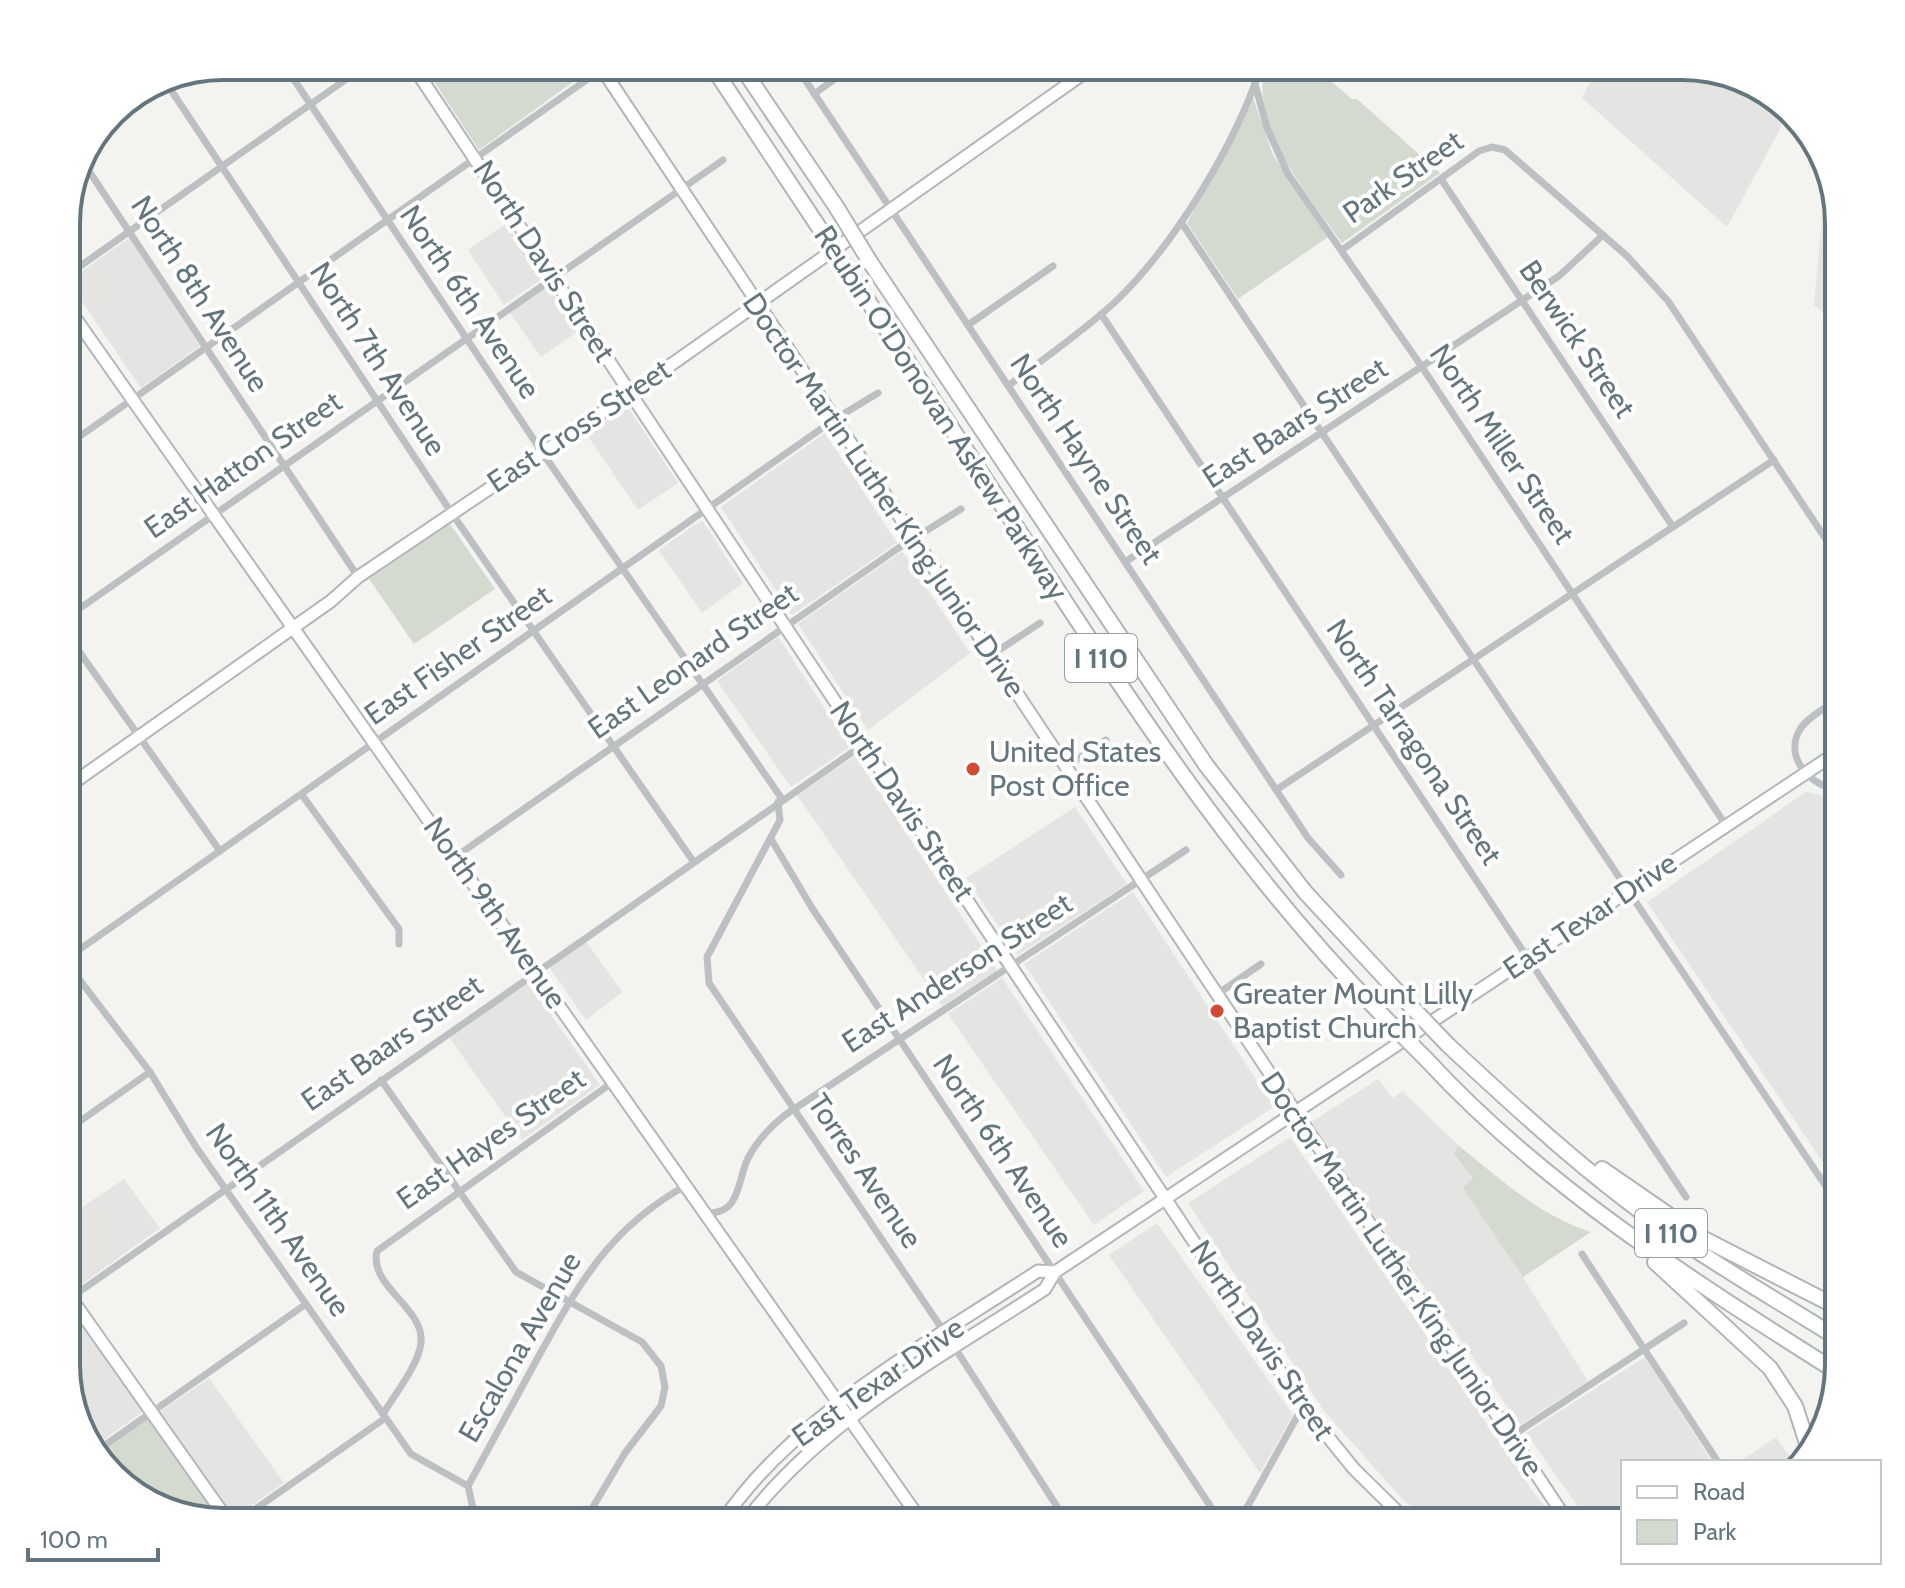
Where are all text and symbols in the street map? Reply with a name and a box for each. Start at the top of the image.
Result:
street label: Park Street [1336,122,1470,231]
street label: North Davis Street [466,153,623,368]
street label: North 8th Avenue [123,189,278,399]
street label: North 6th Avenue [392,198,549,405]
street label: Reubin O'Donovan Askew Parkway [806,218,1077,607]
street label: Berwick Street [1511,253,1644,424]
street label: North 7th Avenue [302,255,455,462]
street label: Doctor Martin Luther King Junior Drive [735,286,1034,704]
street label: North Miller Street [1422,337,1583,551]
street label: North Hayne Street [1002,347,1170,571]
street label: East Baars Street [1195,349,1394,496]
street label: East Cross Street [480,351,677,500]
street label: East Hatton Street [137,383,349,546]
street label: East Leonard Street [581,574,805,747]
street label: East Fisher Street [357,576,558,733]
street label: North Tarragona Street [1319,612,1510,871]
road number: I 110 [1065,634,1137,682]
street label: North Davis Street [822,694,983,907]
place label: United States Post Office [989,733,1161,804]
marker: United States Post Office [964,760,982,778]
street label: North 9th Avenue [416,810,575,1016]
street label: East Texar Drive [1496,844,1683,987]
street label: East Anderson Street [835,884,1079,1061]
street label: East Baars Street [294,966,489,1119]
place label: Greater Mount Lilly Baptist Church [1233,975,1473,1046]
marker: Greater Mount Lilly Baptist Church [1208,1002,1226,1020]
street label: North 6th Avenue [925,1047,1082,1254]
street label: East Hayes Street [389,1060,592,1217]
street label: Doctor Martin Luther King Junior Drive [1253,1065,1552,1483]
street label: Torres Avenue [800,1086,931,1255]
street label: North 11th Avenue [198,1116,359,1324]
road number: I 110 [1635,1209,1707,1257]
street label: North Davis Street [1182,1233,1343,1446]
street label: Escalona Avenue [450,1245,589,1448]
street label: East Texar Drive [785,1309,971,1454]
legend [1621,1460,1881,1564]
text: Road [1693,1477,1745,1506]
scale bar [28,1512,158,1562]
text: Park [1693,1517,1736,1546]
text: 100 m [40,1525,108,1554]

